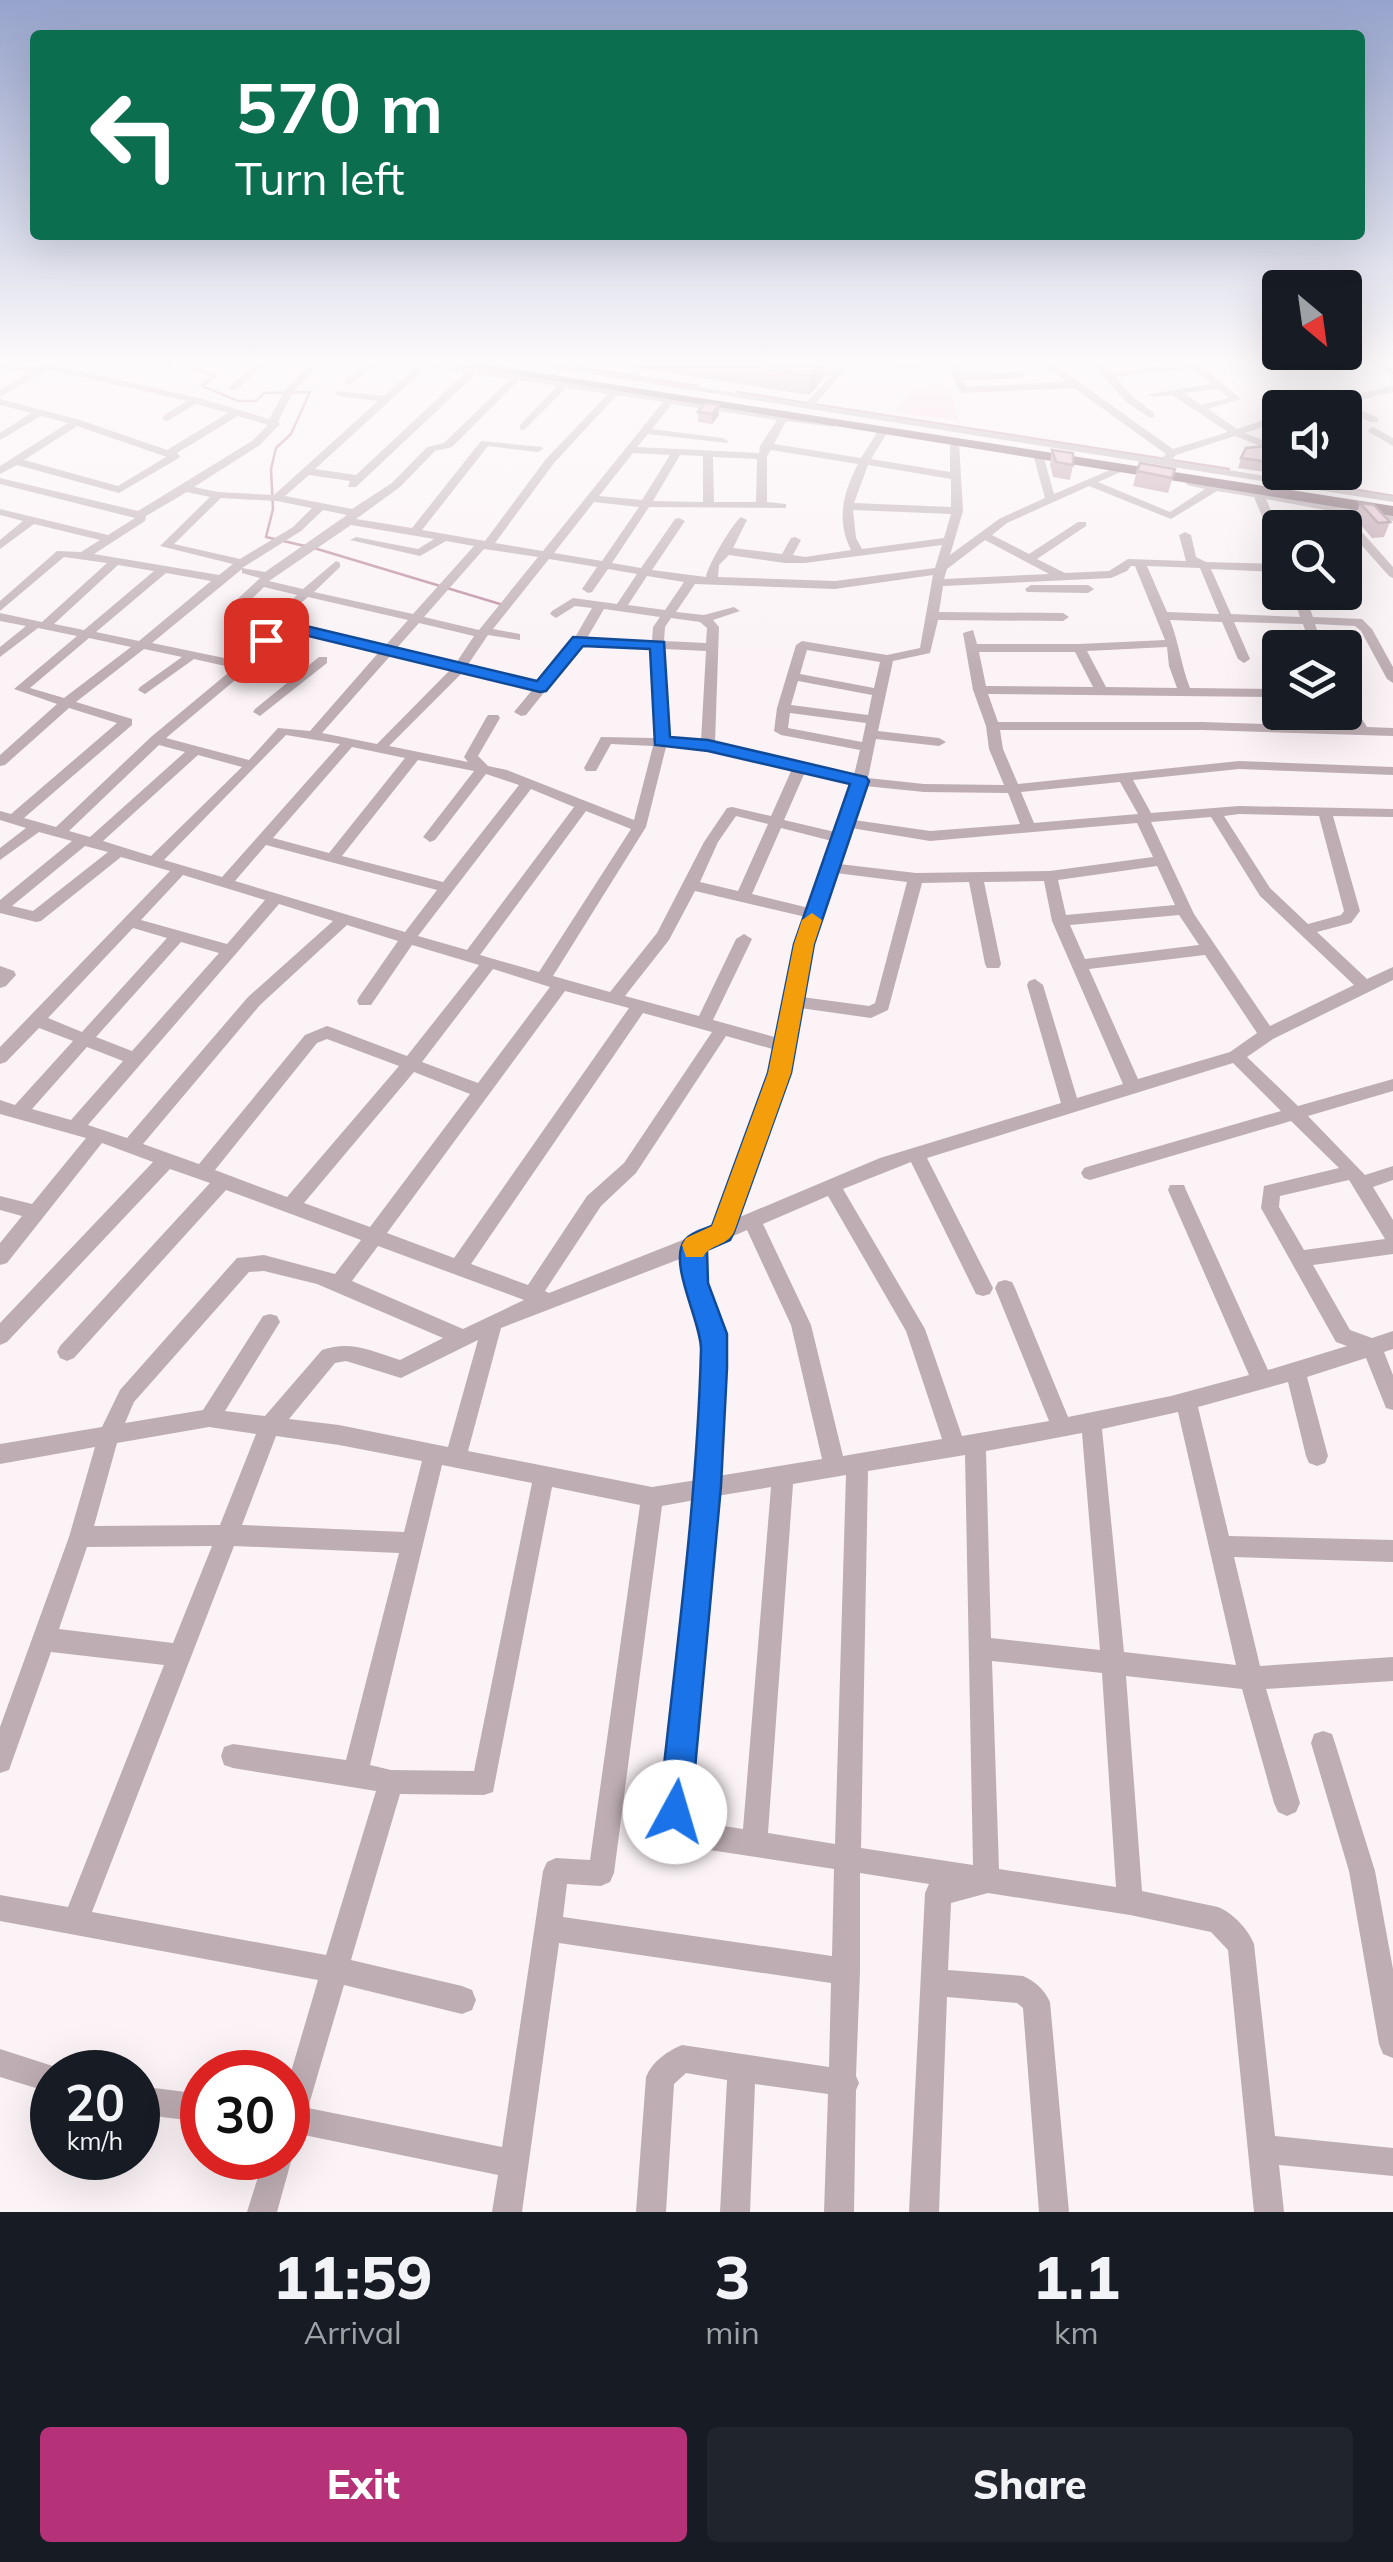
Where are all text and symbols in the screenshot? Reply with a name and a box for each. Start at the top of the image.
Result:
text: 570 m [235,63,443,151]
icon: left [70,70,200,200]
text: Turn left [235,150,404,206]
north arrow [1262,270,1362,370]
map controls [1262,270,1362,730]
button: sound [1262,390,1362,490]
button: search [1262,510,1362,610]
pin [224,598,309,683]
icon: arrive [239,613,294,668]
button: layers [1262,630,1362,730]
position arrow [623,1760,727,1864]
speed limit sign: 30 [180,2050,310,2180]
text: 20 [65,2071,125,2134]
text: km/h [67,2125,123,2156]
text: 11:59 [273,2239,432,2314]
text: 3 [715,2239,751,2314]
text: 1.1 [1033,2239,1120,2314]
text: Arrival [304,2312,402,2352]
text: min [705,2312,760,2352]
text: km [1054,2312,1099,2352]
button: Exit [40,2427,687,2542]
button: Share [707,2427,1353,2542]

